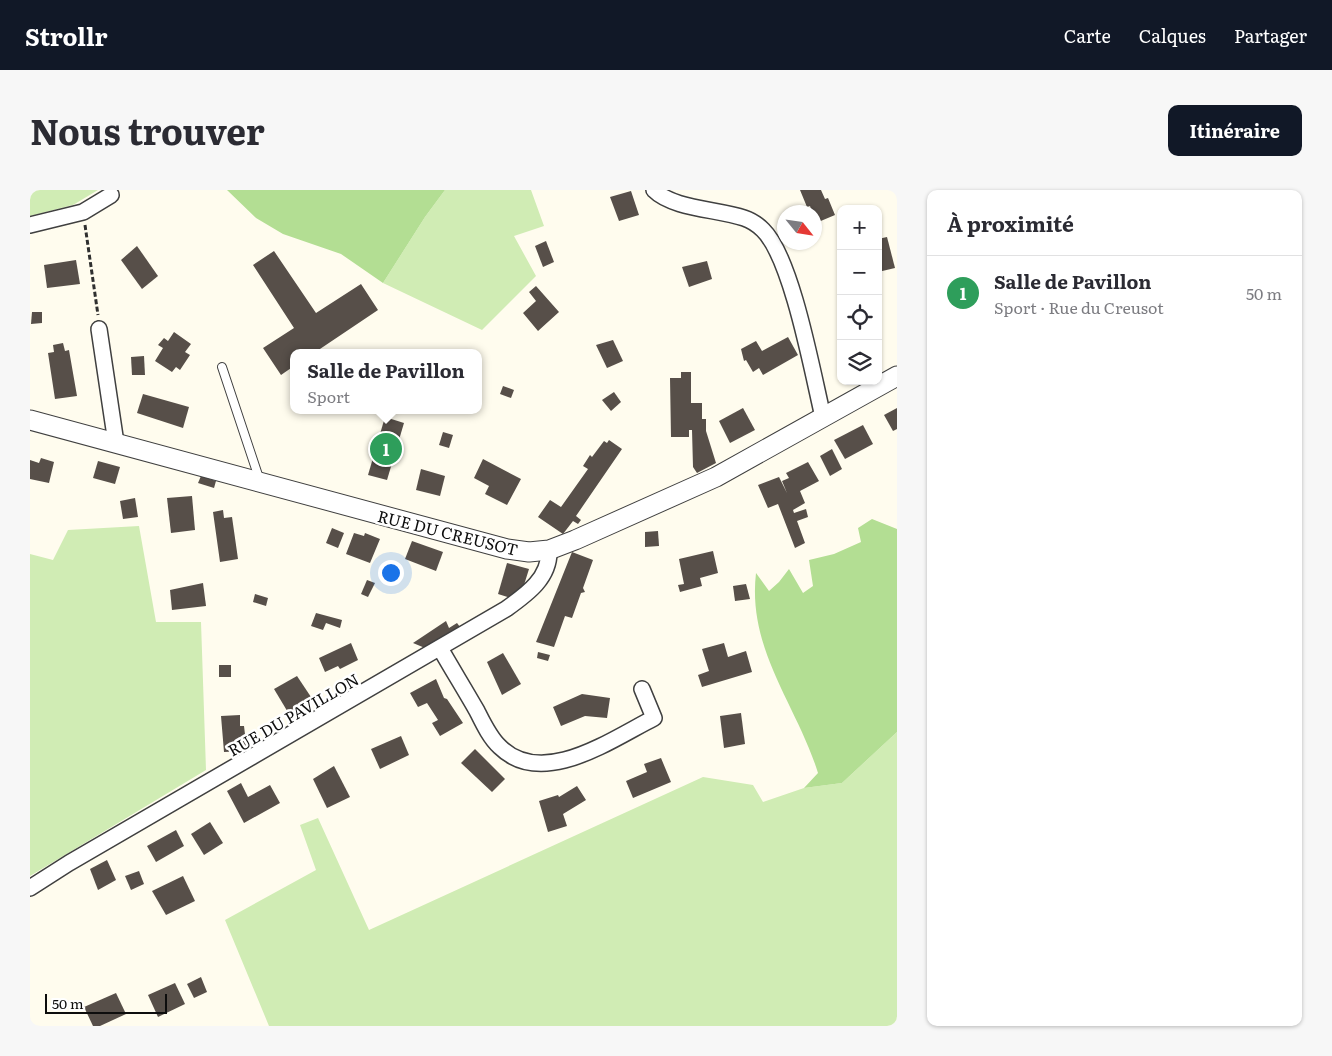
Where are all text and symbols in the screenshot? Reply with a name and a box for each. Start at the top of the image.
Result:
text: Strollr [25,18,108,53]
text: Carte [1064,22,1111,49]
text: Calques [1139,22,1206,49]
text: Partager [1234,22,1307,49]
text: Nous trouver [30,104,265,156]
button: Itinéraire [1168,105,1302,156]
north arrow [777,205,822,250]
map controls [837,205,882,385]
button: + [837,205,882,250]
text: À proximité [947,207,1074,238]
button: − [837,250,882,295]
text: Salle de Pavillon [994,267,1152,295]
text: 1 [960,281,966,305]
text: 50 m [1246,281,1282,305]
button: locate [837,295,882,340]
text: Sport · Rue du Creusot [994,295,1164,319]
button: layers [837,340,882,385]
popup [290,349,482,414]
text: Salle de Pavillon [307,356,465,384]
text: Sport [307,384,350,408]
pin: 1 [370,430,402,468]
street label: RUE DU CREUSOT [375,503,521,561]
your location [378,560,404,586]
street label: RUE DU PAVILLON [223,667,363,761]
scale bar [45,991,168,1014]
text: 50 m [52,993,84,1013]

